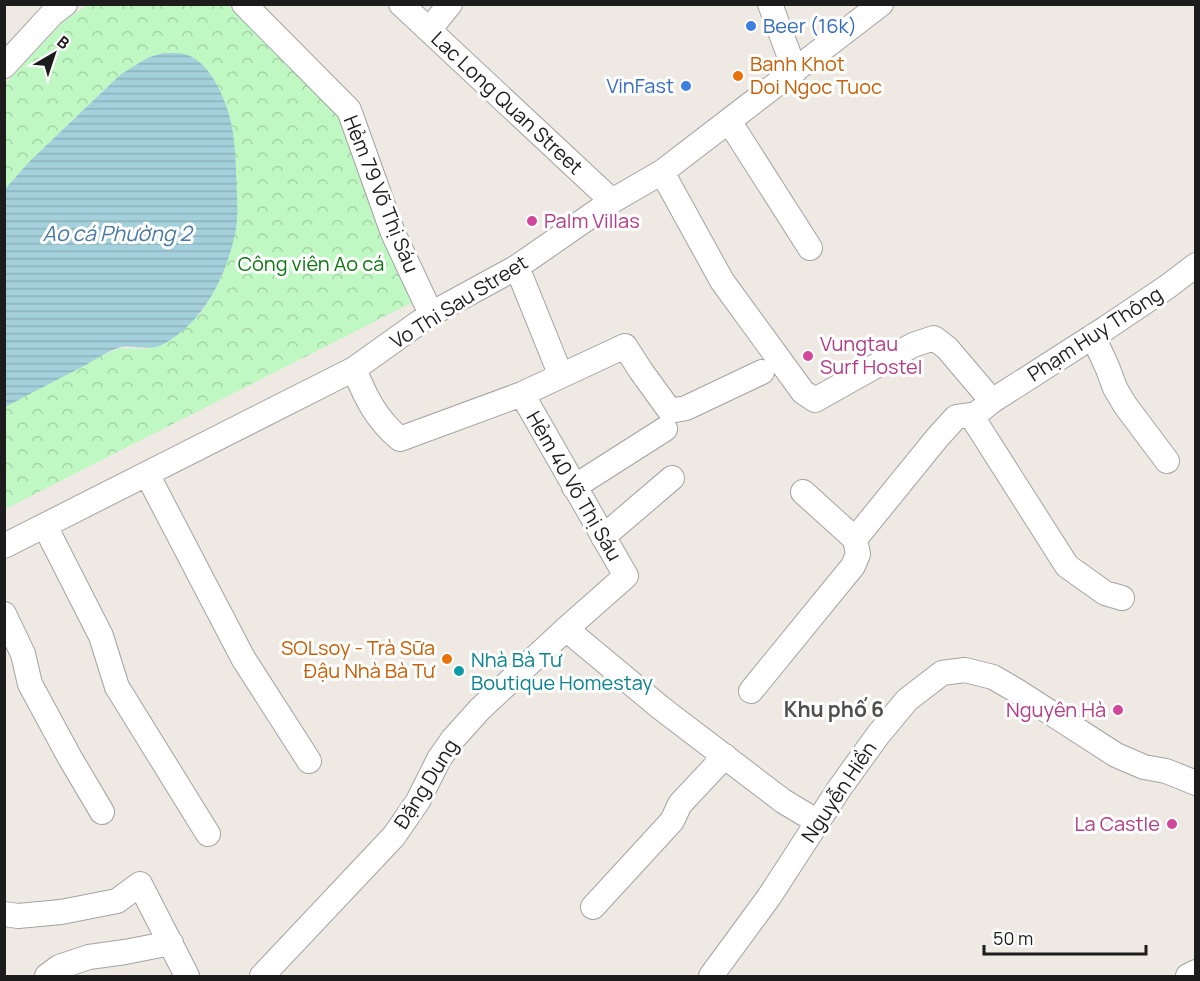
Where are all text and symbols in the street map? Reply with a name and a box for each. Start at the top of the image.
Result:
place label: Beer (16k) [763,12,857,39]
marker: Beer (16k) [744,19,758,33]
north arrow [24,24,84,84]
street label: Lac Long Quan Street [426,25,589,180]
text: B [53,31,74,54]
place label: Banh Khot Doi Ngoc Tuoc [750,50,882,100]
marker: Banh Khot Doi Ngoc Tuoc [731,69,745,83]
place label: VinFast [606,72,674,99]
marker: VinFast [679,79,693,93]
street label: Hẻm 79 Võ Thị Sáu [338,111,425,276]
place label: Palm Villas [544,207,640,234]
marker: Palm Villas [525,214,539,228]
water label: Ao cá Phường 2 [43,219,193,247]
street label: Vo Thi Sau Street [385,248,533,355]
park label: Công viên Ao cá [238,250,384,277]
street label: Phạm Huy Thông [1022,280,1167,387]
place label: Vungtau Surf Hostel [820,330,922,380]
marker: Vungtau Surf Hostel [801,349,815,363]
street label: Hẻm 40 Võ Thị Sáu [521,406,628,566]
place label: SOLsoy - Trà Sữa Đậu Nhà Bà Tư [281,634,436,684]
place label: Nhà Bà Tư Boutique Homestay [471,646,653,696]
marker: SOLsoy - Trà Sữa Đậu Nhà Bà Tư [440,652,454,666]
marker: Nhà Bà Tư Boutique Homestay [452,664,466,678]
district label: Khu phố 6 [784,695,884,723]
place label: Nguyên Hà [1006,696,1106,723]
marker: Nguyên Hà [1111,703,1125,717]
street label: Đặng Dung [387,734,464,834]
street label: Nguyễn Hiền [795,736,882,848]
place label: La Castle [1074,810,1160,837]
marker: La Castle [1165,817,1179,831]
scale bar [984,918,1146,956]
text: 50 m [993,926,1033,950]

